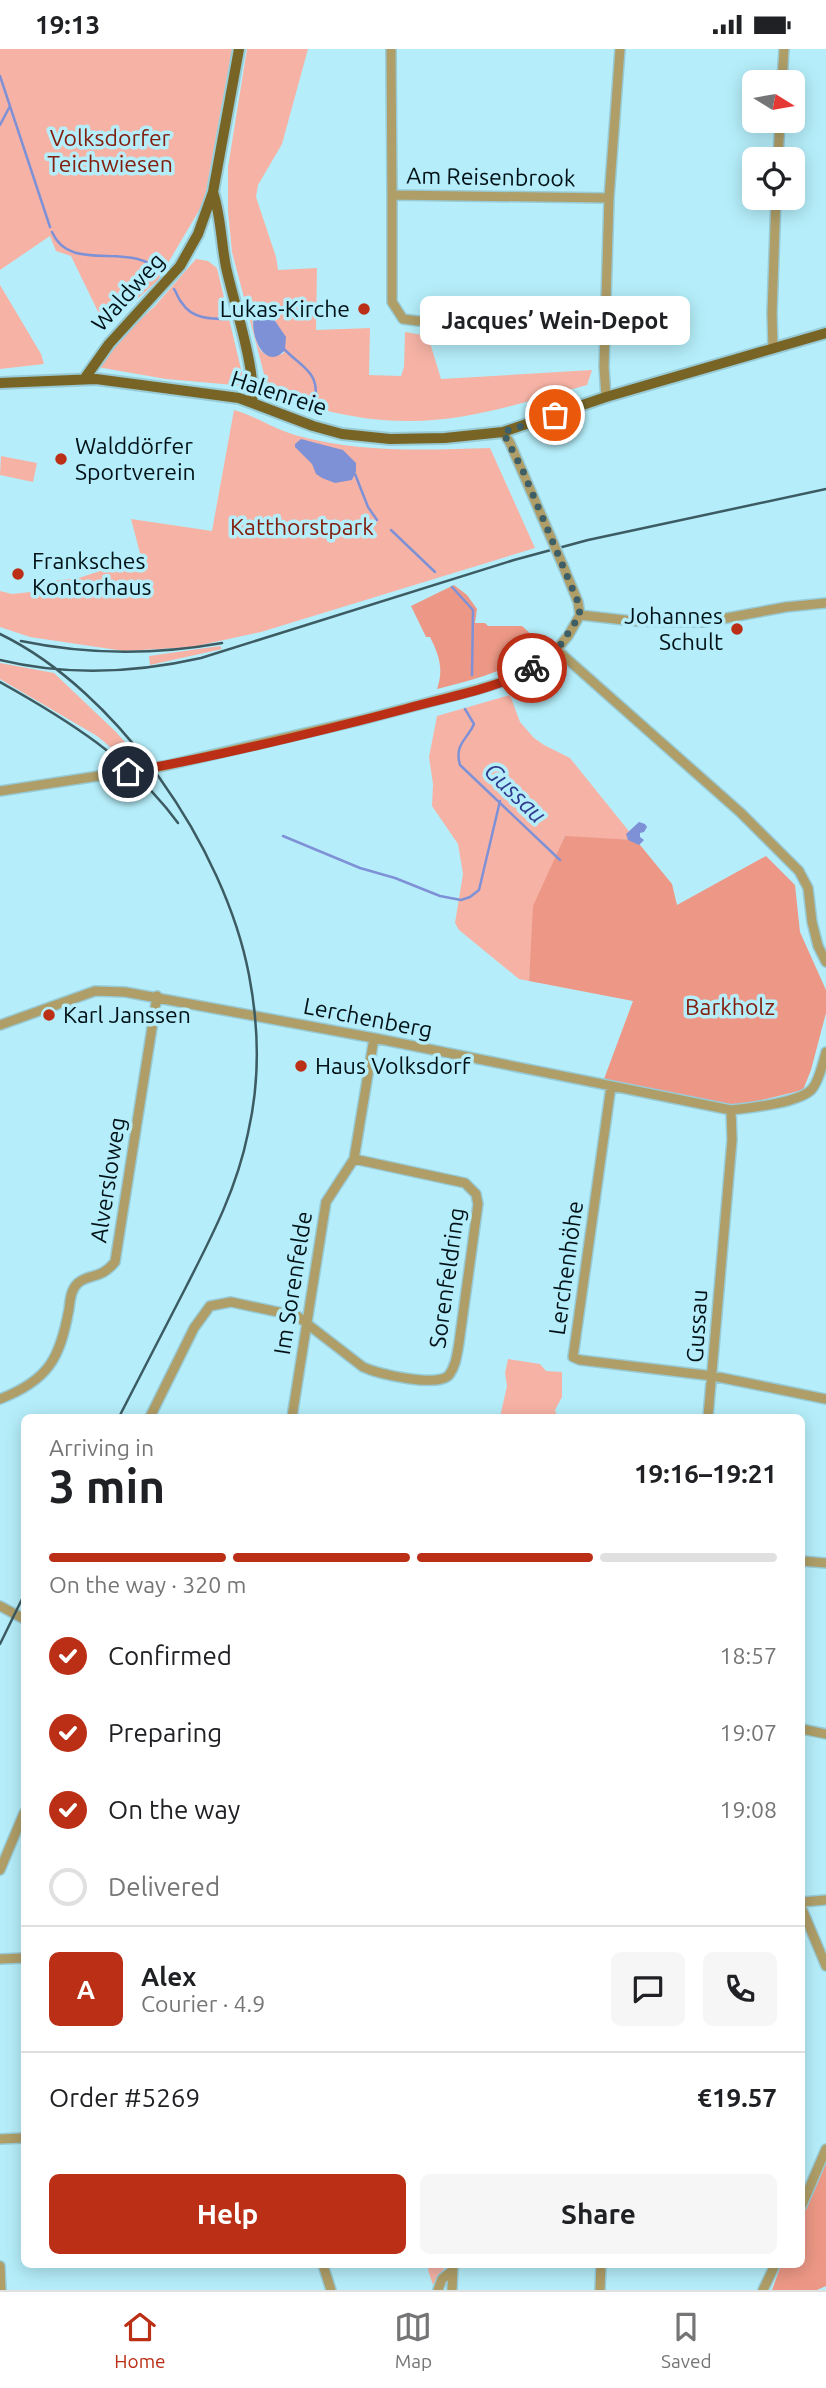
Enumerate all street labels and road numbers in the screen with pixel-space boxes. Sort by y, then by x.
street label: Am Reisenbrook [406,163,576,190]
street label: Waldweg [86,248,169,336]
street label: Halenreie [228,365,330,420]
street label: Lerchenberg [301,993,435,1042]
street label: Alversloweg [85,1115,130,1244]
street label: Lerchenhöhe [544,1199,587,1337]
street label: Sorenfeldring [424,1206,469,1350]
street label: Im Sorenfelde [269,1210,316,1356]
street label: Gussau [681,1289,712,1363]

